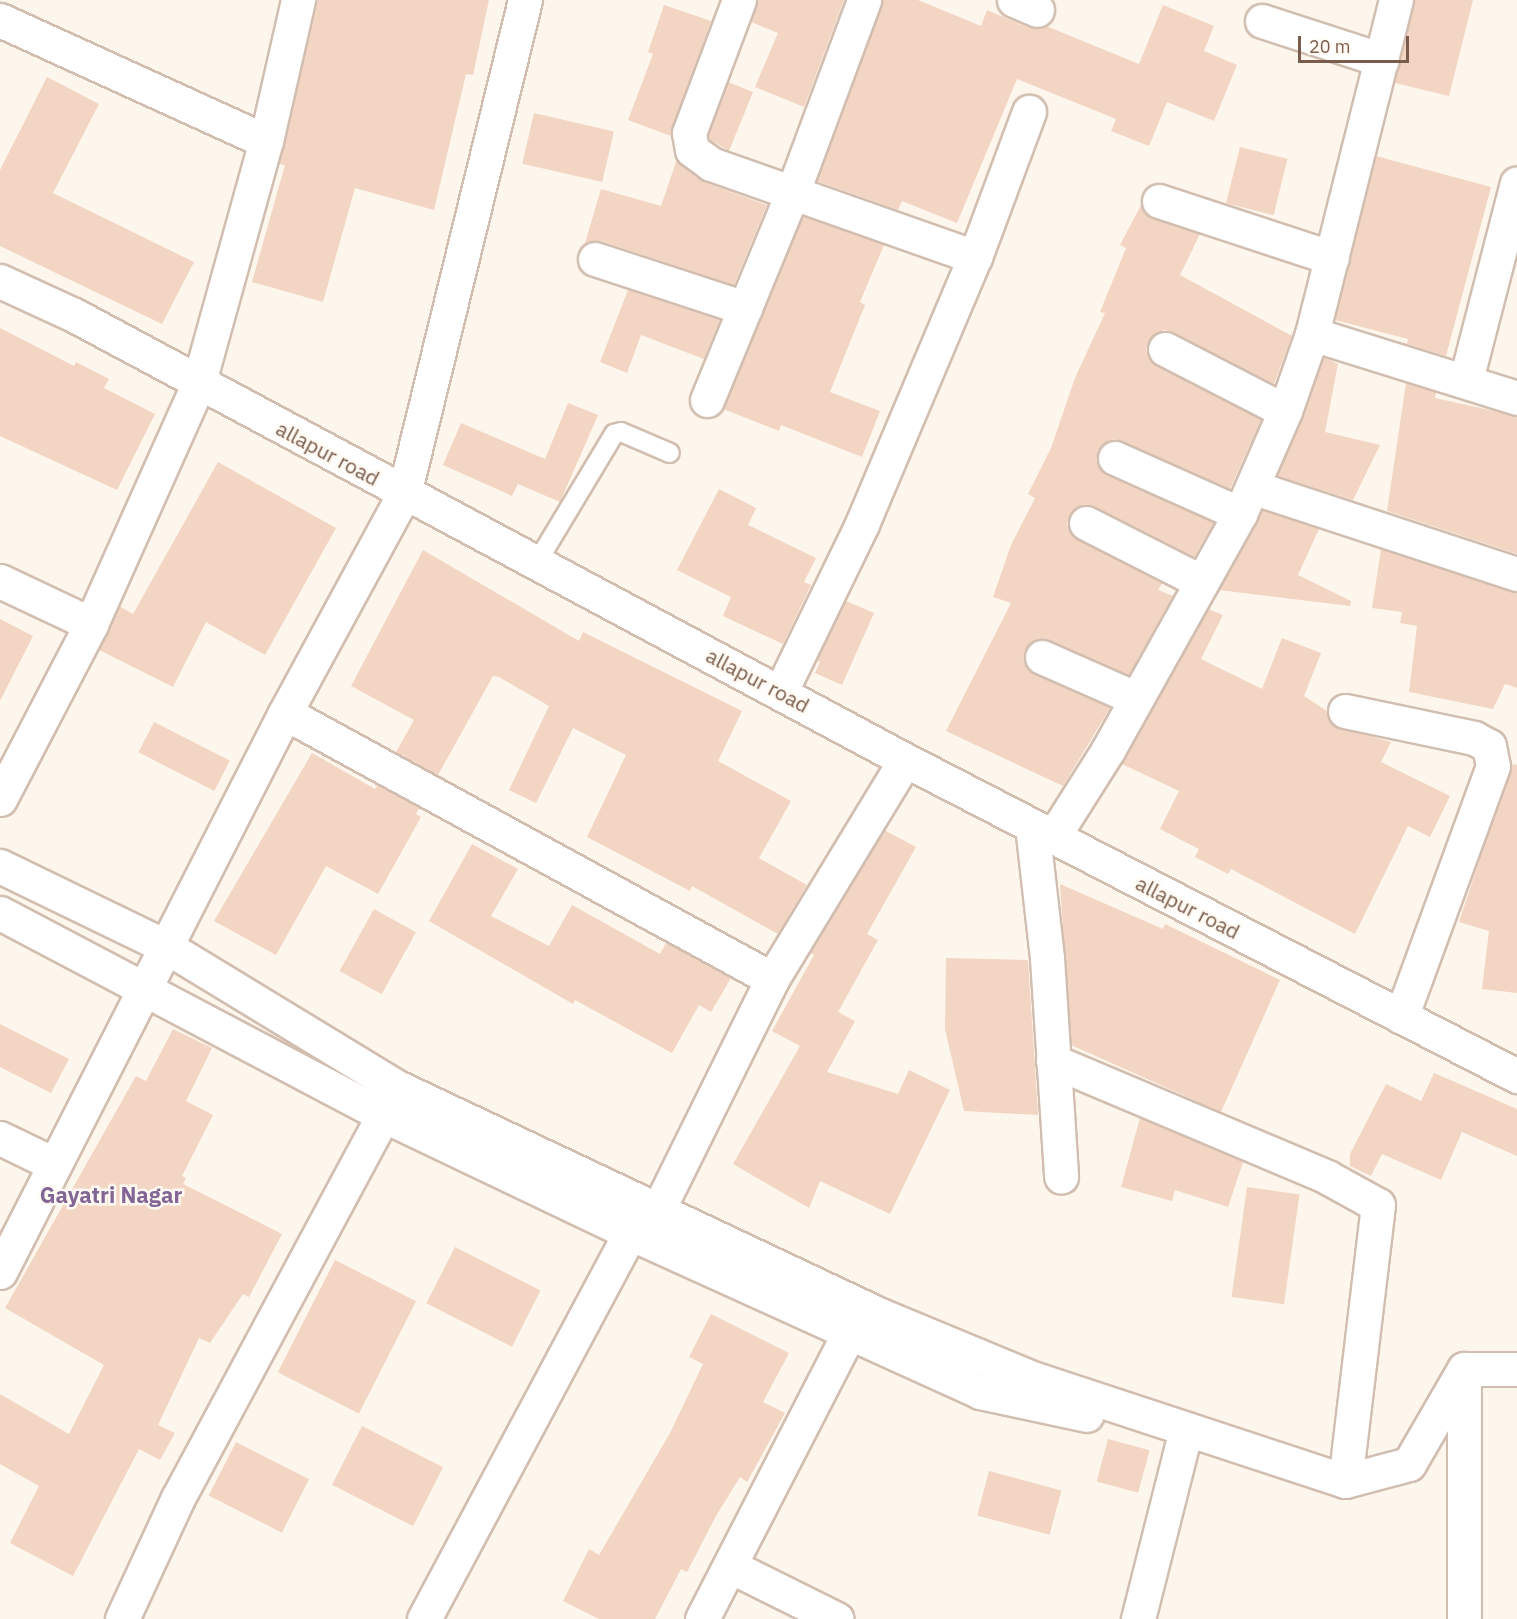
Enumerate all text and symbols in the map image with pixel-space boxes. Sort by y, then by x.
scale bar [1301,24,1412,62]
text: 20 m [1309,35,1351,58]
street label: allapur road [272,415,384,491]
street label: allapur road [702,642,814,718]
street label: allapur road [1132,870,1244,944]
district label: Gayatri Nagar [40,1182,182,1208]

